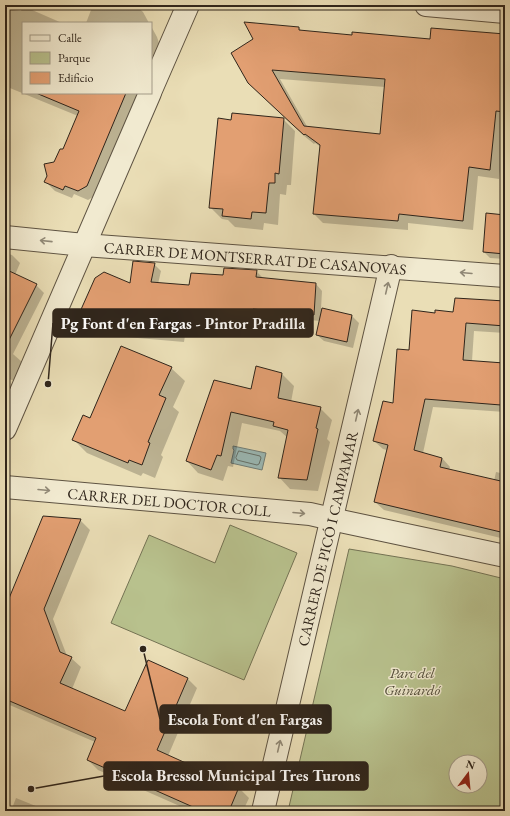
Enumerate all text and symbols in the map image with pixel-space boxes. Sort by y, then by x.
legend [22,22,152,94]
text: Calle [58,30,82,46]
text: Parque [58,50,90,66]
text: Edificio [58,70,94,86]
one-way arrow [40,237,53,244]
street label: CARRER DE MONTSERRAT DE CASANOVAS [103,237,407,278]
one-way arrow [460,269,473,276]
one-way arrow [383,282,391,295]
callout: Pg Font d'en Fargas - Pintor Pradilla [53,309,313,337]
text: Pg Font d'en Fargas - Pintor Pradilla [61,313,306,334]
one-way arrow [354,409,361,422]
street label: CARRER DE PICÓ I CAMPAMAR [293,429,362,648]
street label: CARRER DEL DOCTOR COLL [67,483,272,520]
one-way arrow [37,486,50,494]
one-way arrow [292,509,305,516]
park label: Parc del Guinardó [384,663,441,699]
callout: Escola Font d'en Fargas [160,705,331,733]
text: Escola Font d'en Fargas [168,709,322,730]
one-way arrow [275,740,283,753]
north arrow [448,754,488,794]
text: N [465,756,477,772]
callout: Escola Bressol Municipal Tres Turons [104,762,368,790]
text: Escola Bressol Municipal Tres Turons [112,765,361,786]

